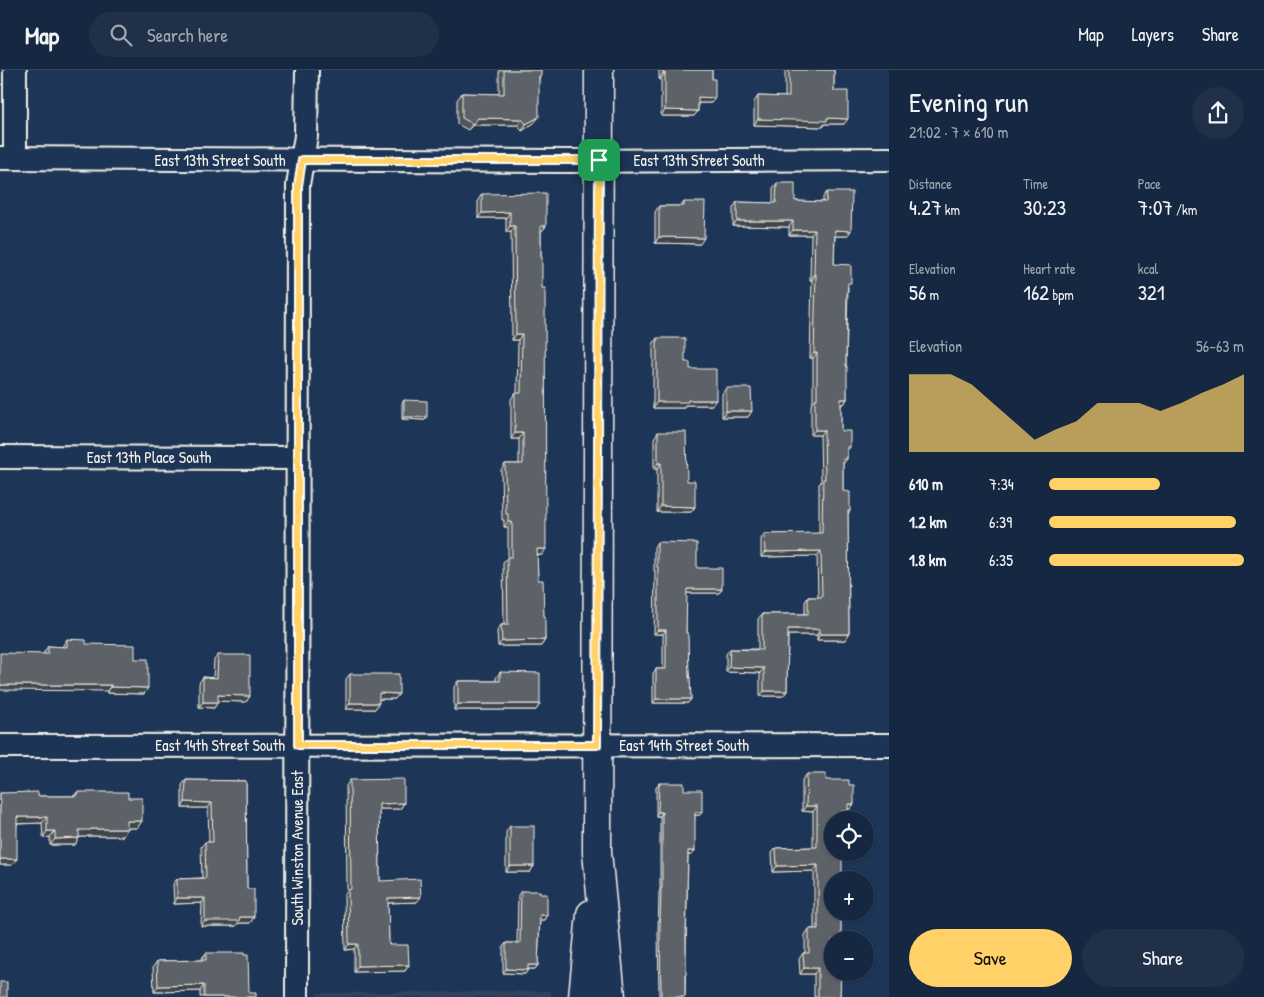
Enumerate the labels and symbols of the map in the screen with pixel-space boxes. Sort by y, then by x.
pin [578,139,620,181]
street label: East 13th Street South [155,149,286,171]
street label: East 13th Street South [634,149,765,171]
street label: East 13th Place South [87,446,212,468]
street label: East 14th Street South [155,734,285,756]
street label: East 14th Street South [619,734,749,756]
street label: South Winston Avenue East [286,770,308,926]

